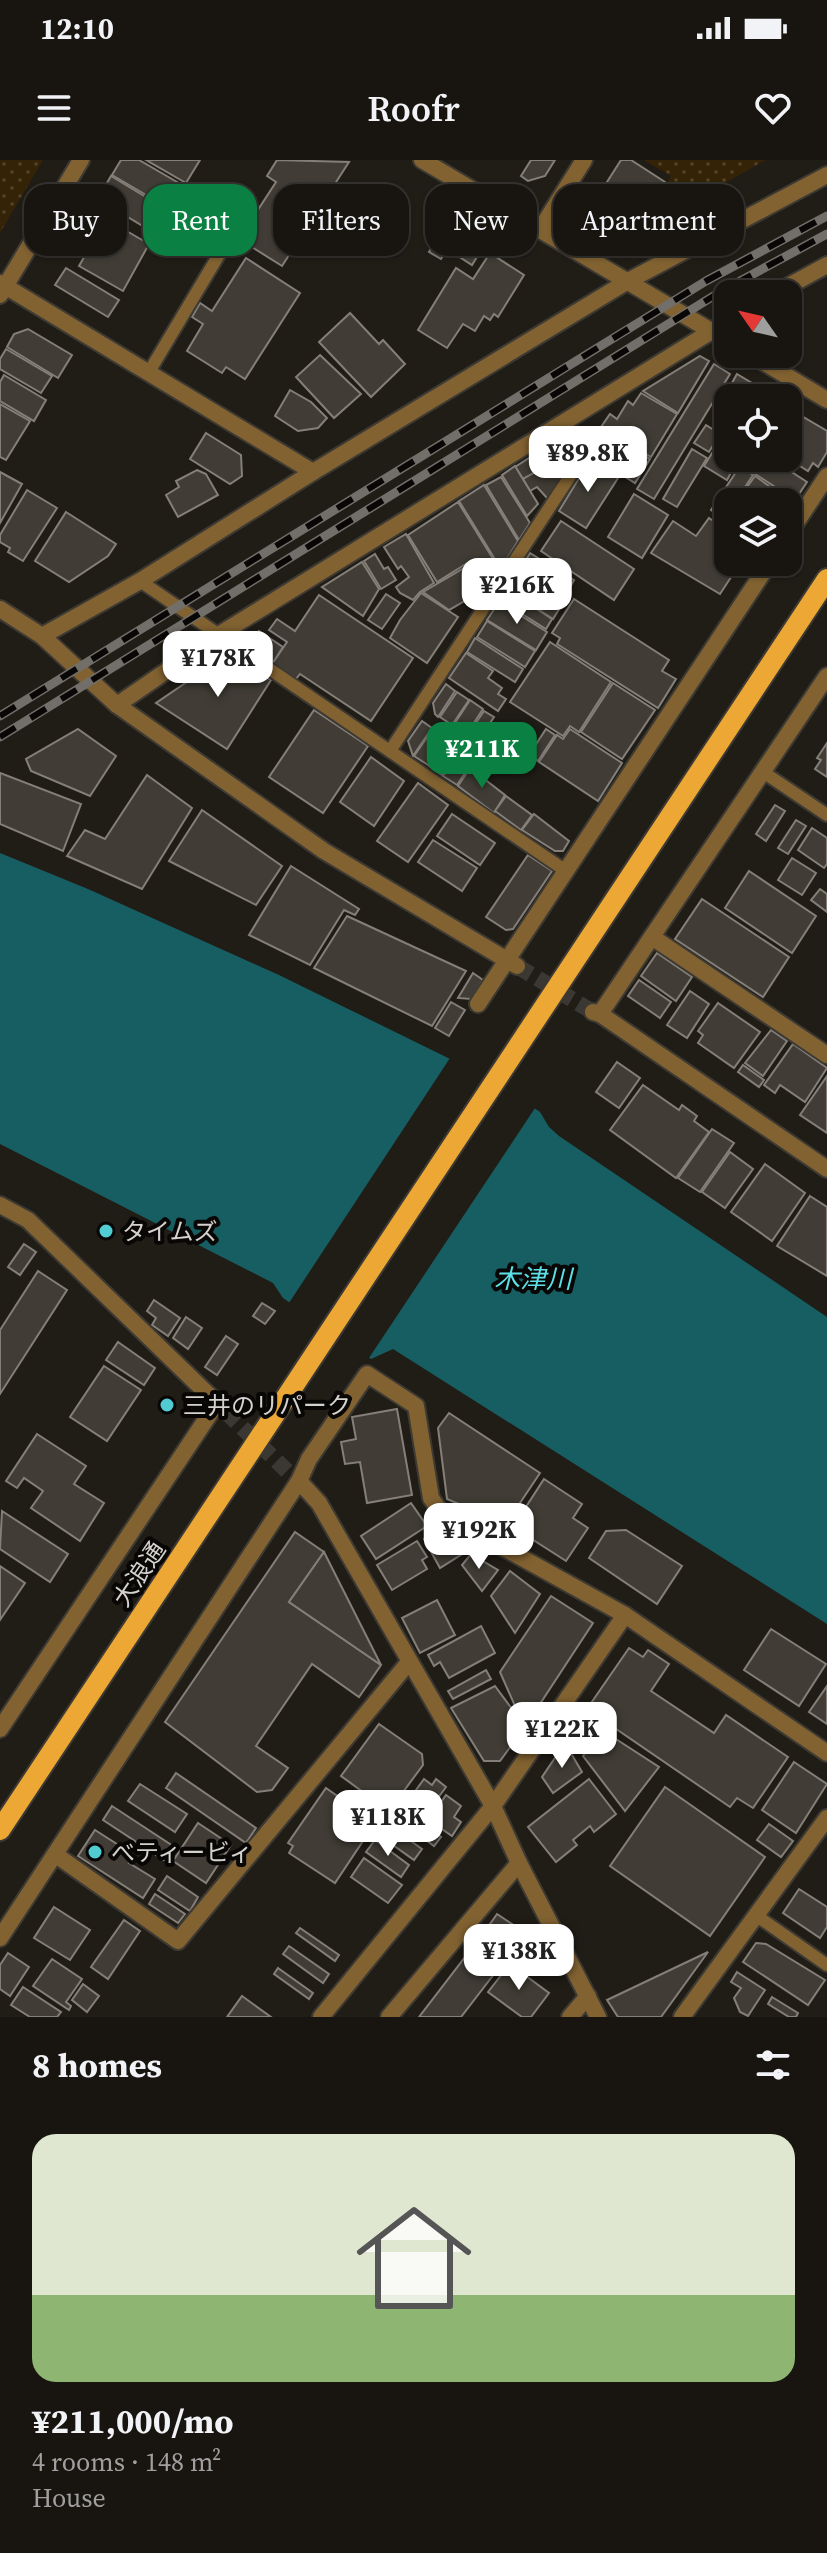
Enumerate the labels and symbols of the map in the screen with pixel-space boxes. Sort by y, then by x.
north arrow [714,280,802,368]
pin: ¥89.8K [523,426,653,494]
pin: ¥216K [461,558,573,626]
pin: ¥178K [162,631,274,699]
pin: ¥211K [426,722,538,790]
place label: タイムズ [122,1215,218,1248]
marker: タイムズ [97,1222,115,1240]
water label: 木津川 [494,1261,575,1297]
place label: 三井のリパーク [183,1389,351,1422]
marker: 三井のリパーク [158,1396,176,1414]
pin: ¥192K [423,1503,535,1571]
street label: 大浪通 [105,1535,173,1613]
pin: ¥122K [506,1702,618,1770]
pin: ¥118K [332,1790,444,1858]
place label: べティービィ [111,1836,253,1869]
marker: べティービィ [86,1843,104,1861]
pin: ¥138K [463,1924,575,1992]

